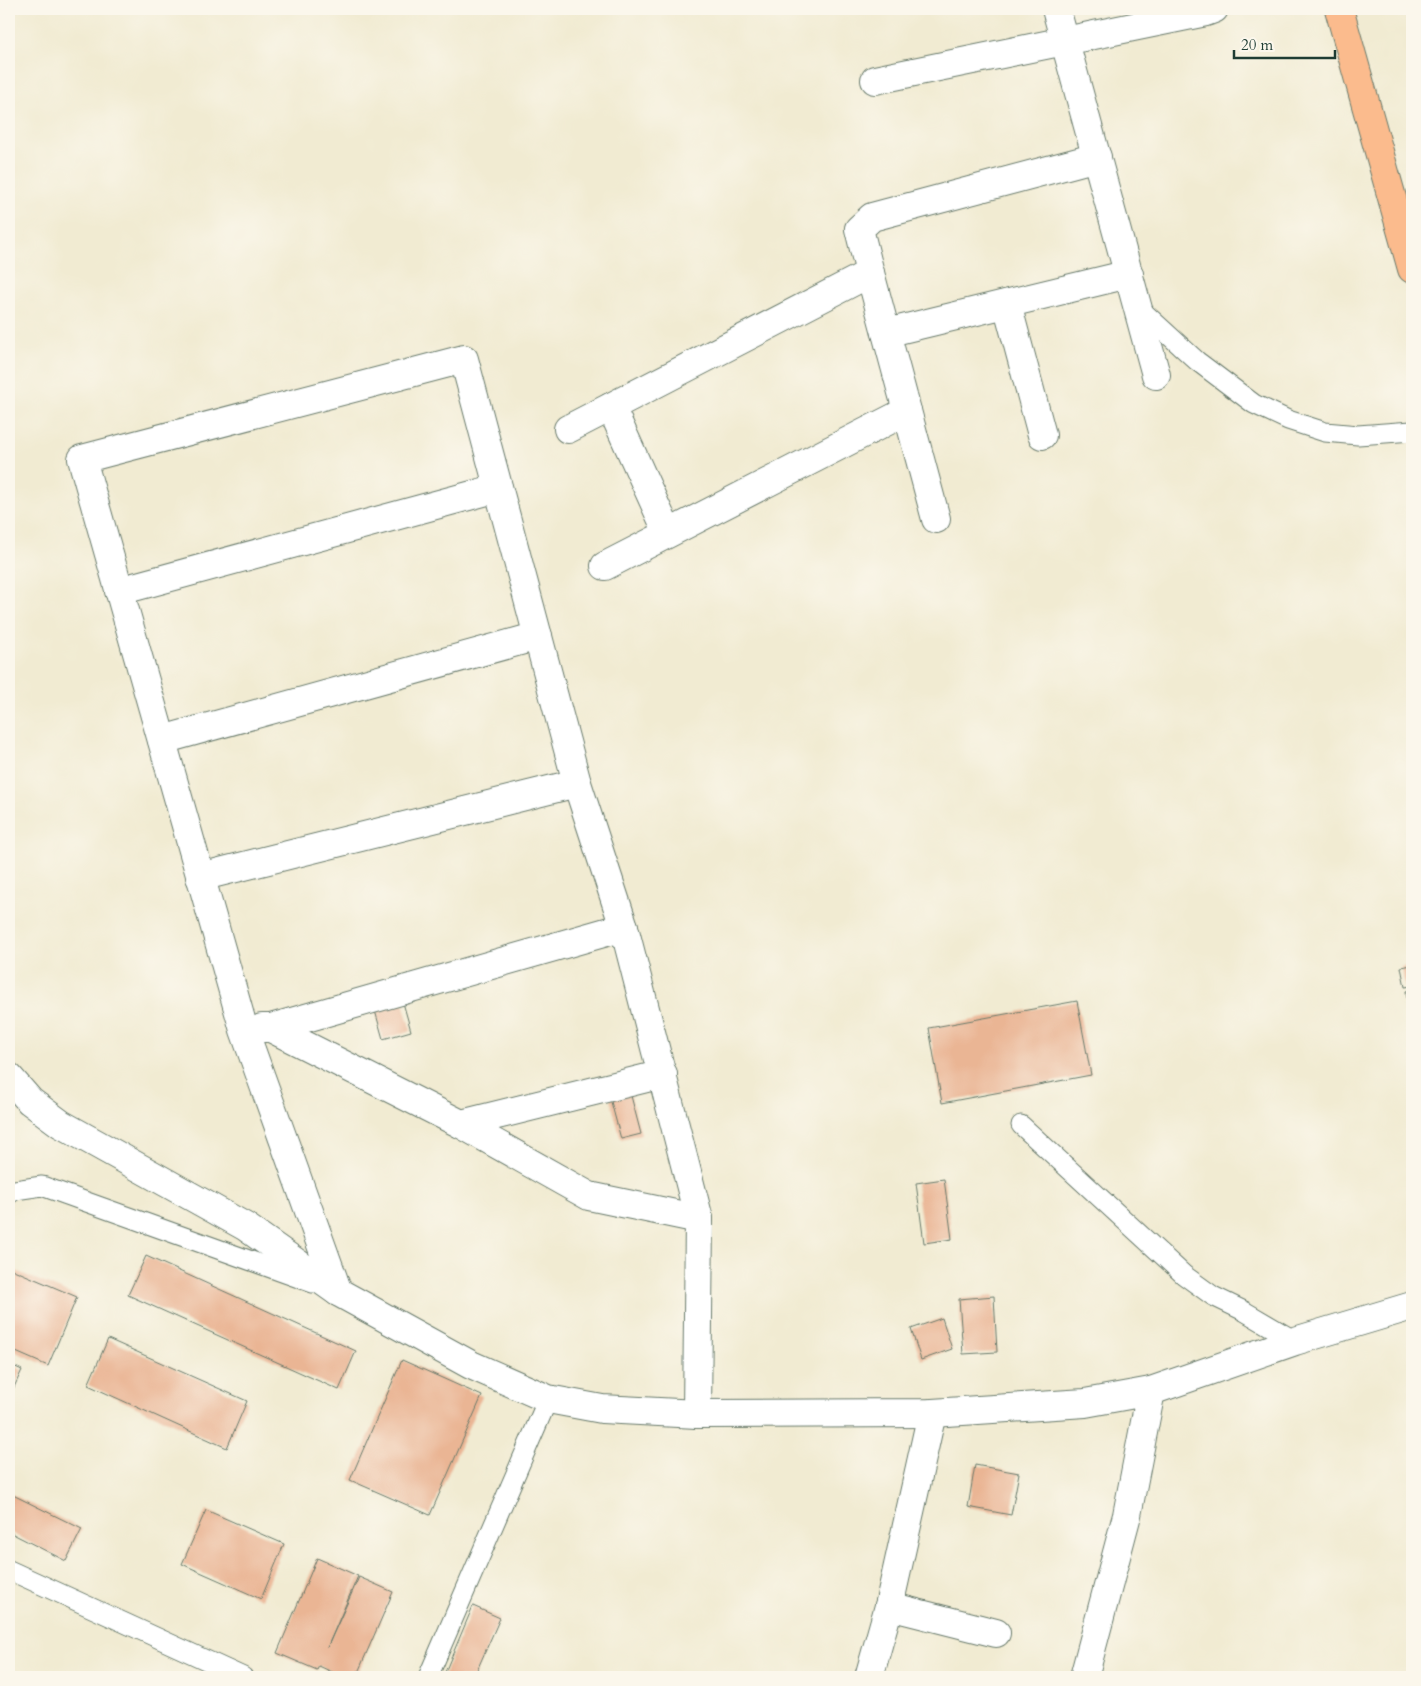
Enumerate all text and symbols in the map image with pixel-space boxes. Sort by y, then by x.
scale bar [1234,28,1335,60]
text: 20 m [1241,35,1273,55]

